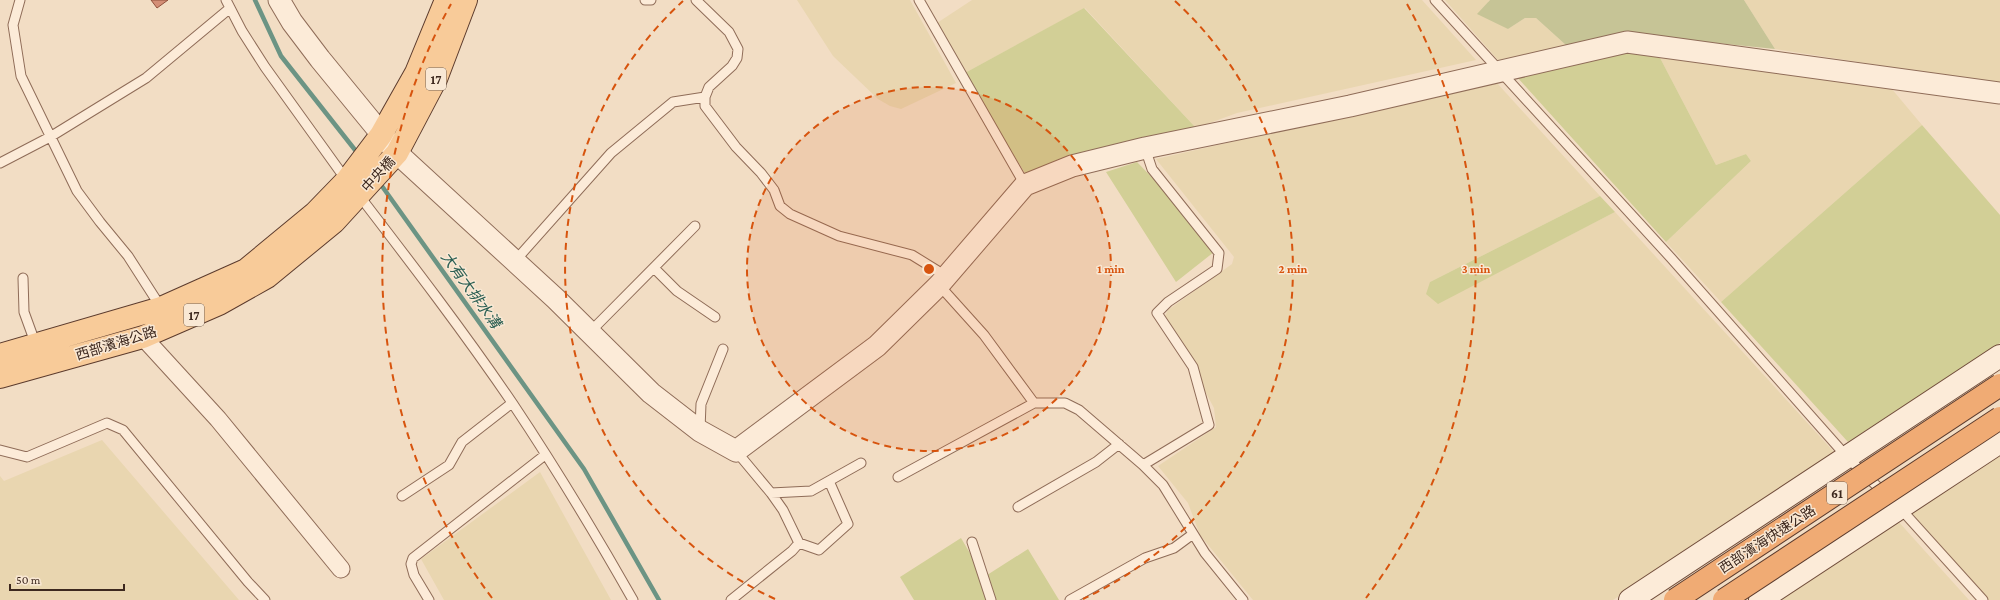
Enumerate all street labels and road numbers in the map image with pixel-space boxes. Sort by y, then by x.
road number: 17 [426,68,446,90]
street label: 中央橋 [358,153,398,195]
road number: 17 [184,304,204,326]
street label: 西部濱海公路 [73,323,159,363]
road number: 61 [1827,482,1847,504]
street label: 西部濱海快速公路 [1716,502,1818,576]

